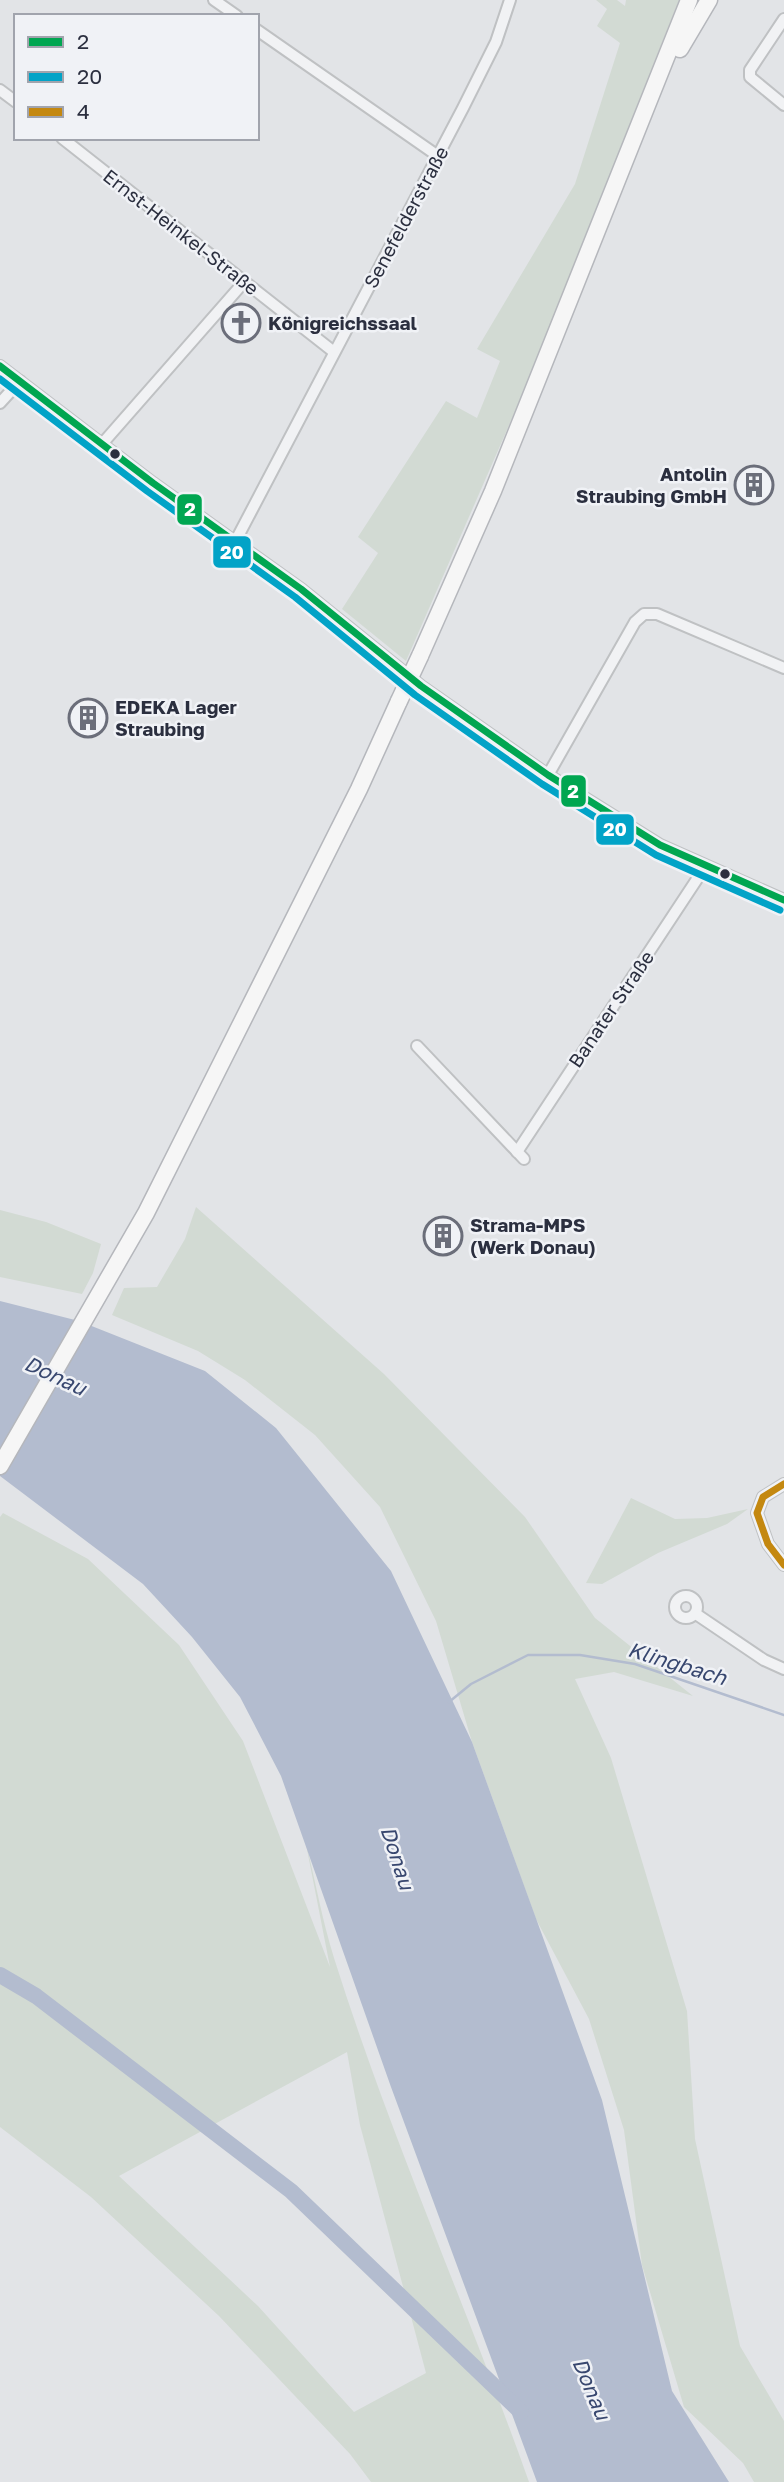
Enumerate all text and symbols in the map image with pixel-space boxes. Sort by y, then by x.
legend [14,14,259,140]
text: 2 [77,28,89,54]
text: 20 [77,63,102,89]
text: 4 [77,98,90,124]
street label: Senefelderstraße [359,142,453,292]
street label: Ernst-Heinkel-Straße [99,164,264,299]
church icon: Königreichssaal [220,302,262,344]
place label: Königreichssaal [268,311,417,334]
unlabelled marker [108,447,122,461]
place label: Antolin Straubing GmbH [576,462,727,507]
building icon: Antolin Straubing GmbH [733,464,775,506]
line badge: 2 [176,493,203,526]
text: 2 [184,497,196,520]
line badge: 20 [212,535,252,569]
text: 20 [220,540,244,563]
place label: EDEKA Lager Straubing [115,695,238,740]
building icon: EDEKA Lager Straubing [67,697,109,739]
line badge: 2 [560,774,587,808]
text: 2 [567,779,579,802]
line badge: 20 [595,813,635,846]
text: 20 [603,817,627,840]
unlabelled marker [718,867,732,881]
street label: Banater Straße [563,946,658,1071]
place label: Strama-MPS (Werk Donau) [470,1213,596,1258]
building icon: Strama-MPS (Werk Donau) [422,1215,464,1257]
water label: Donau [21,1350,91,1401]
water label: Klingbach [625,1636,731,1691]
water label: Donau [376,1823,421,1894]
water label: Donau [567,2354,617,2425]

